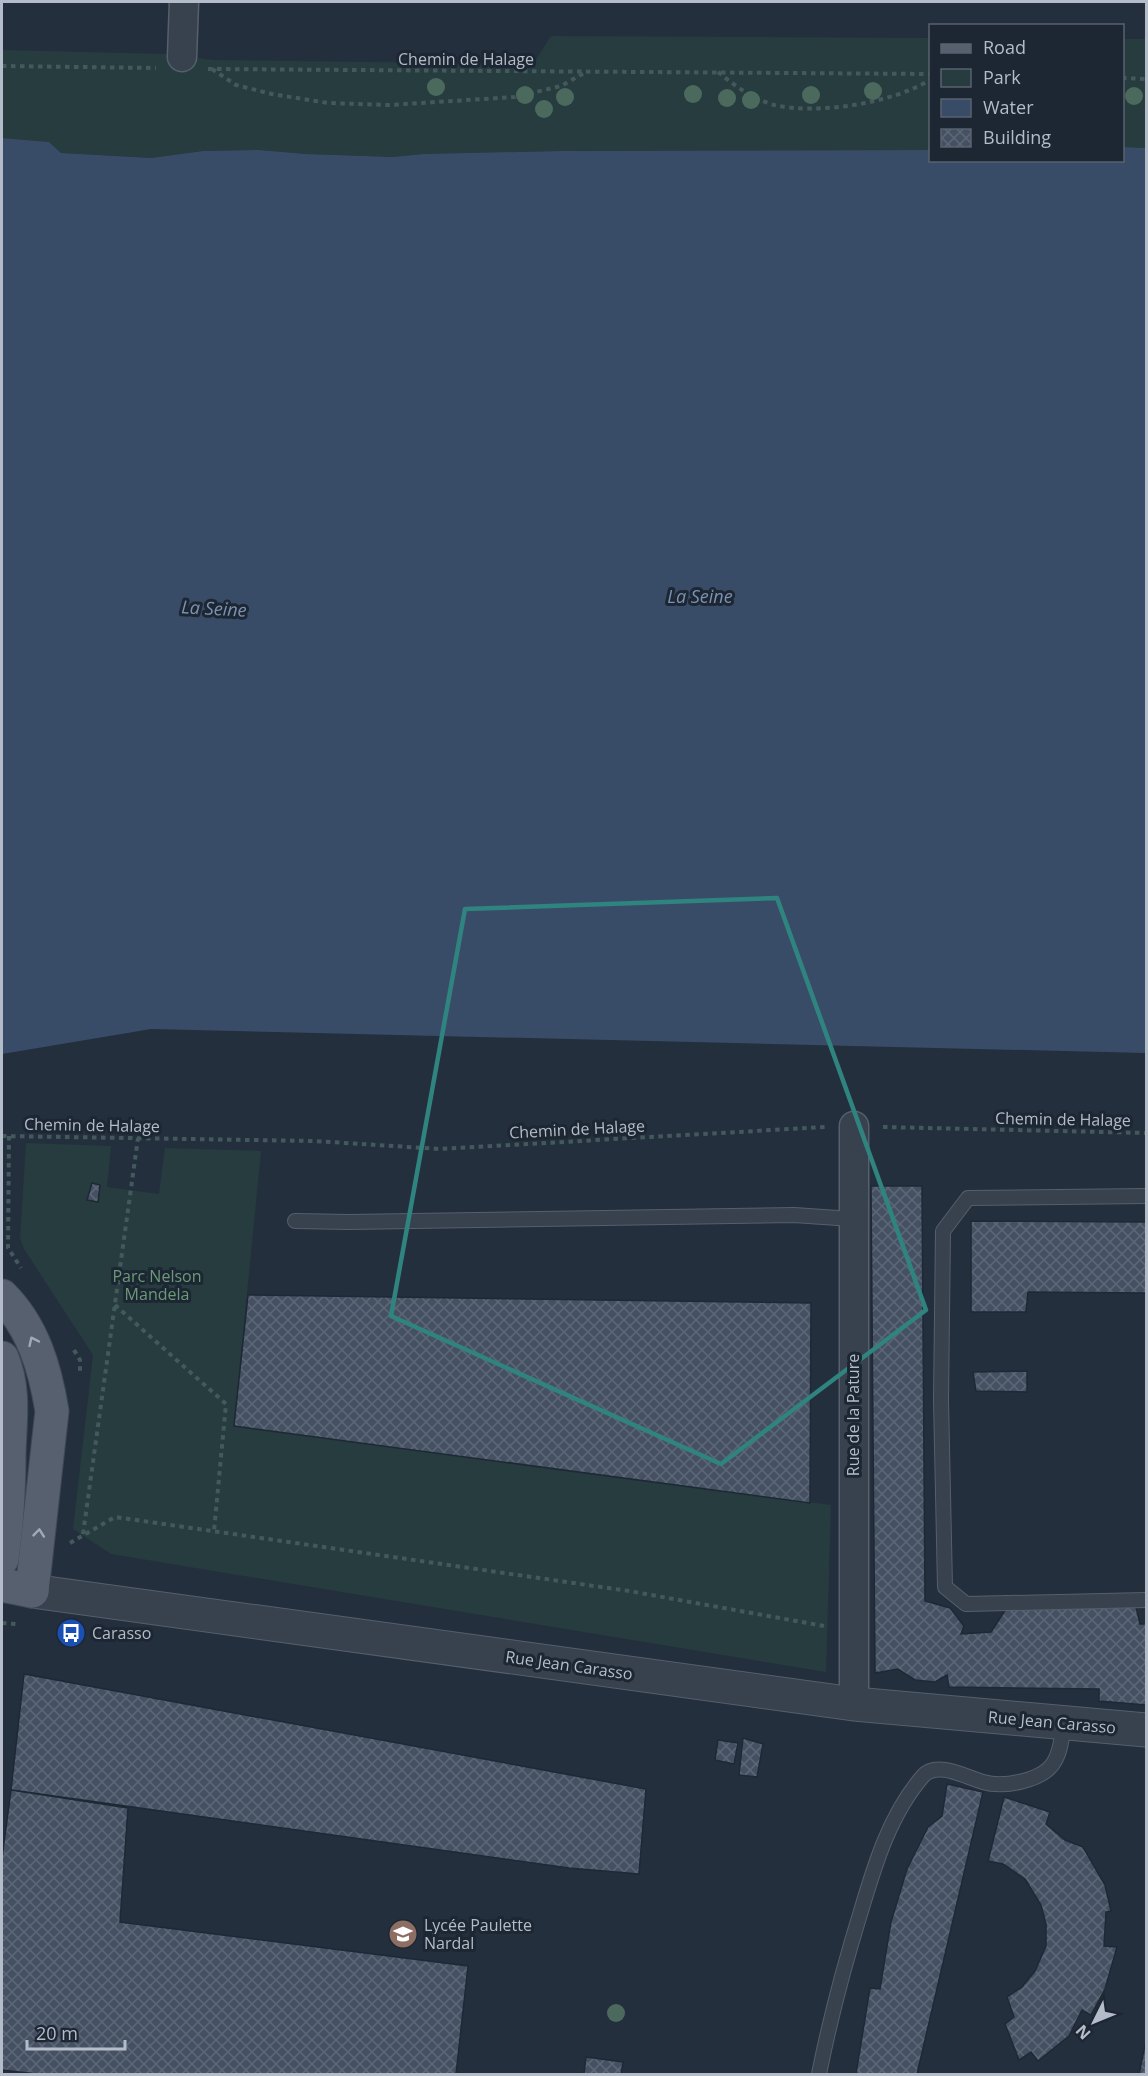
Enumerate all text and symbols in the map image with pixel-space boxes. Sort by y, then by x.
legend [929,24,1124,162]
text: Road [983,35,1026,59]
street label: Chemin de Halage [398,48,534,70]
text: Park [983,65,1021,89]
text: Water [983,95,1034,119]
text: Building [983,125,1051,149]
water label: La Seine [667,584,733,608]
water label: La Seine [181,594,247,622]
street label: Chemin de Halage [995,1107,1131,1131]
street label: Chemin de Halage [24,1113,160,1137]
street label: Chemin de Halage [509,1114,645,1144]
park label: Parc Nelson Mandela [112,1265,202,1305]
one-way arrow [28,1337,40,1348]
street label: Rue de la Pature [842,1354,864,1476]
one-way arrow [32,1528,44,1537]
bus stop icon: Carasso [55,1617,87,1649]
place label: Carasso [92,1622,151,1644]
street label: Rue Jean Carasso [504,1645,634,1685]
street label: Rue Jean Carasso [987,1705,1117,1739]
place label: Lycée Paulette Nardal [424,1914,532,1954]
school or university icon: Lycée Paulette Nardal [387,1918,419,1950]
north arrow [1064,1992,1124,2052]
scale bar [27,2013,124,2051]
text: N [1071,2020,1096,2044]
text: 20 m [36,2021,78,2045]

